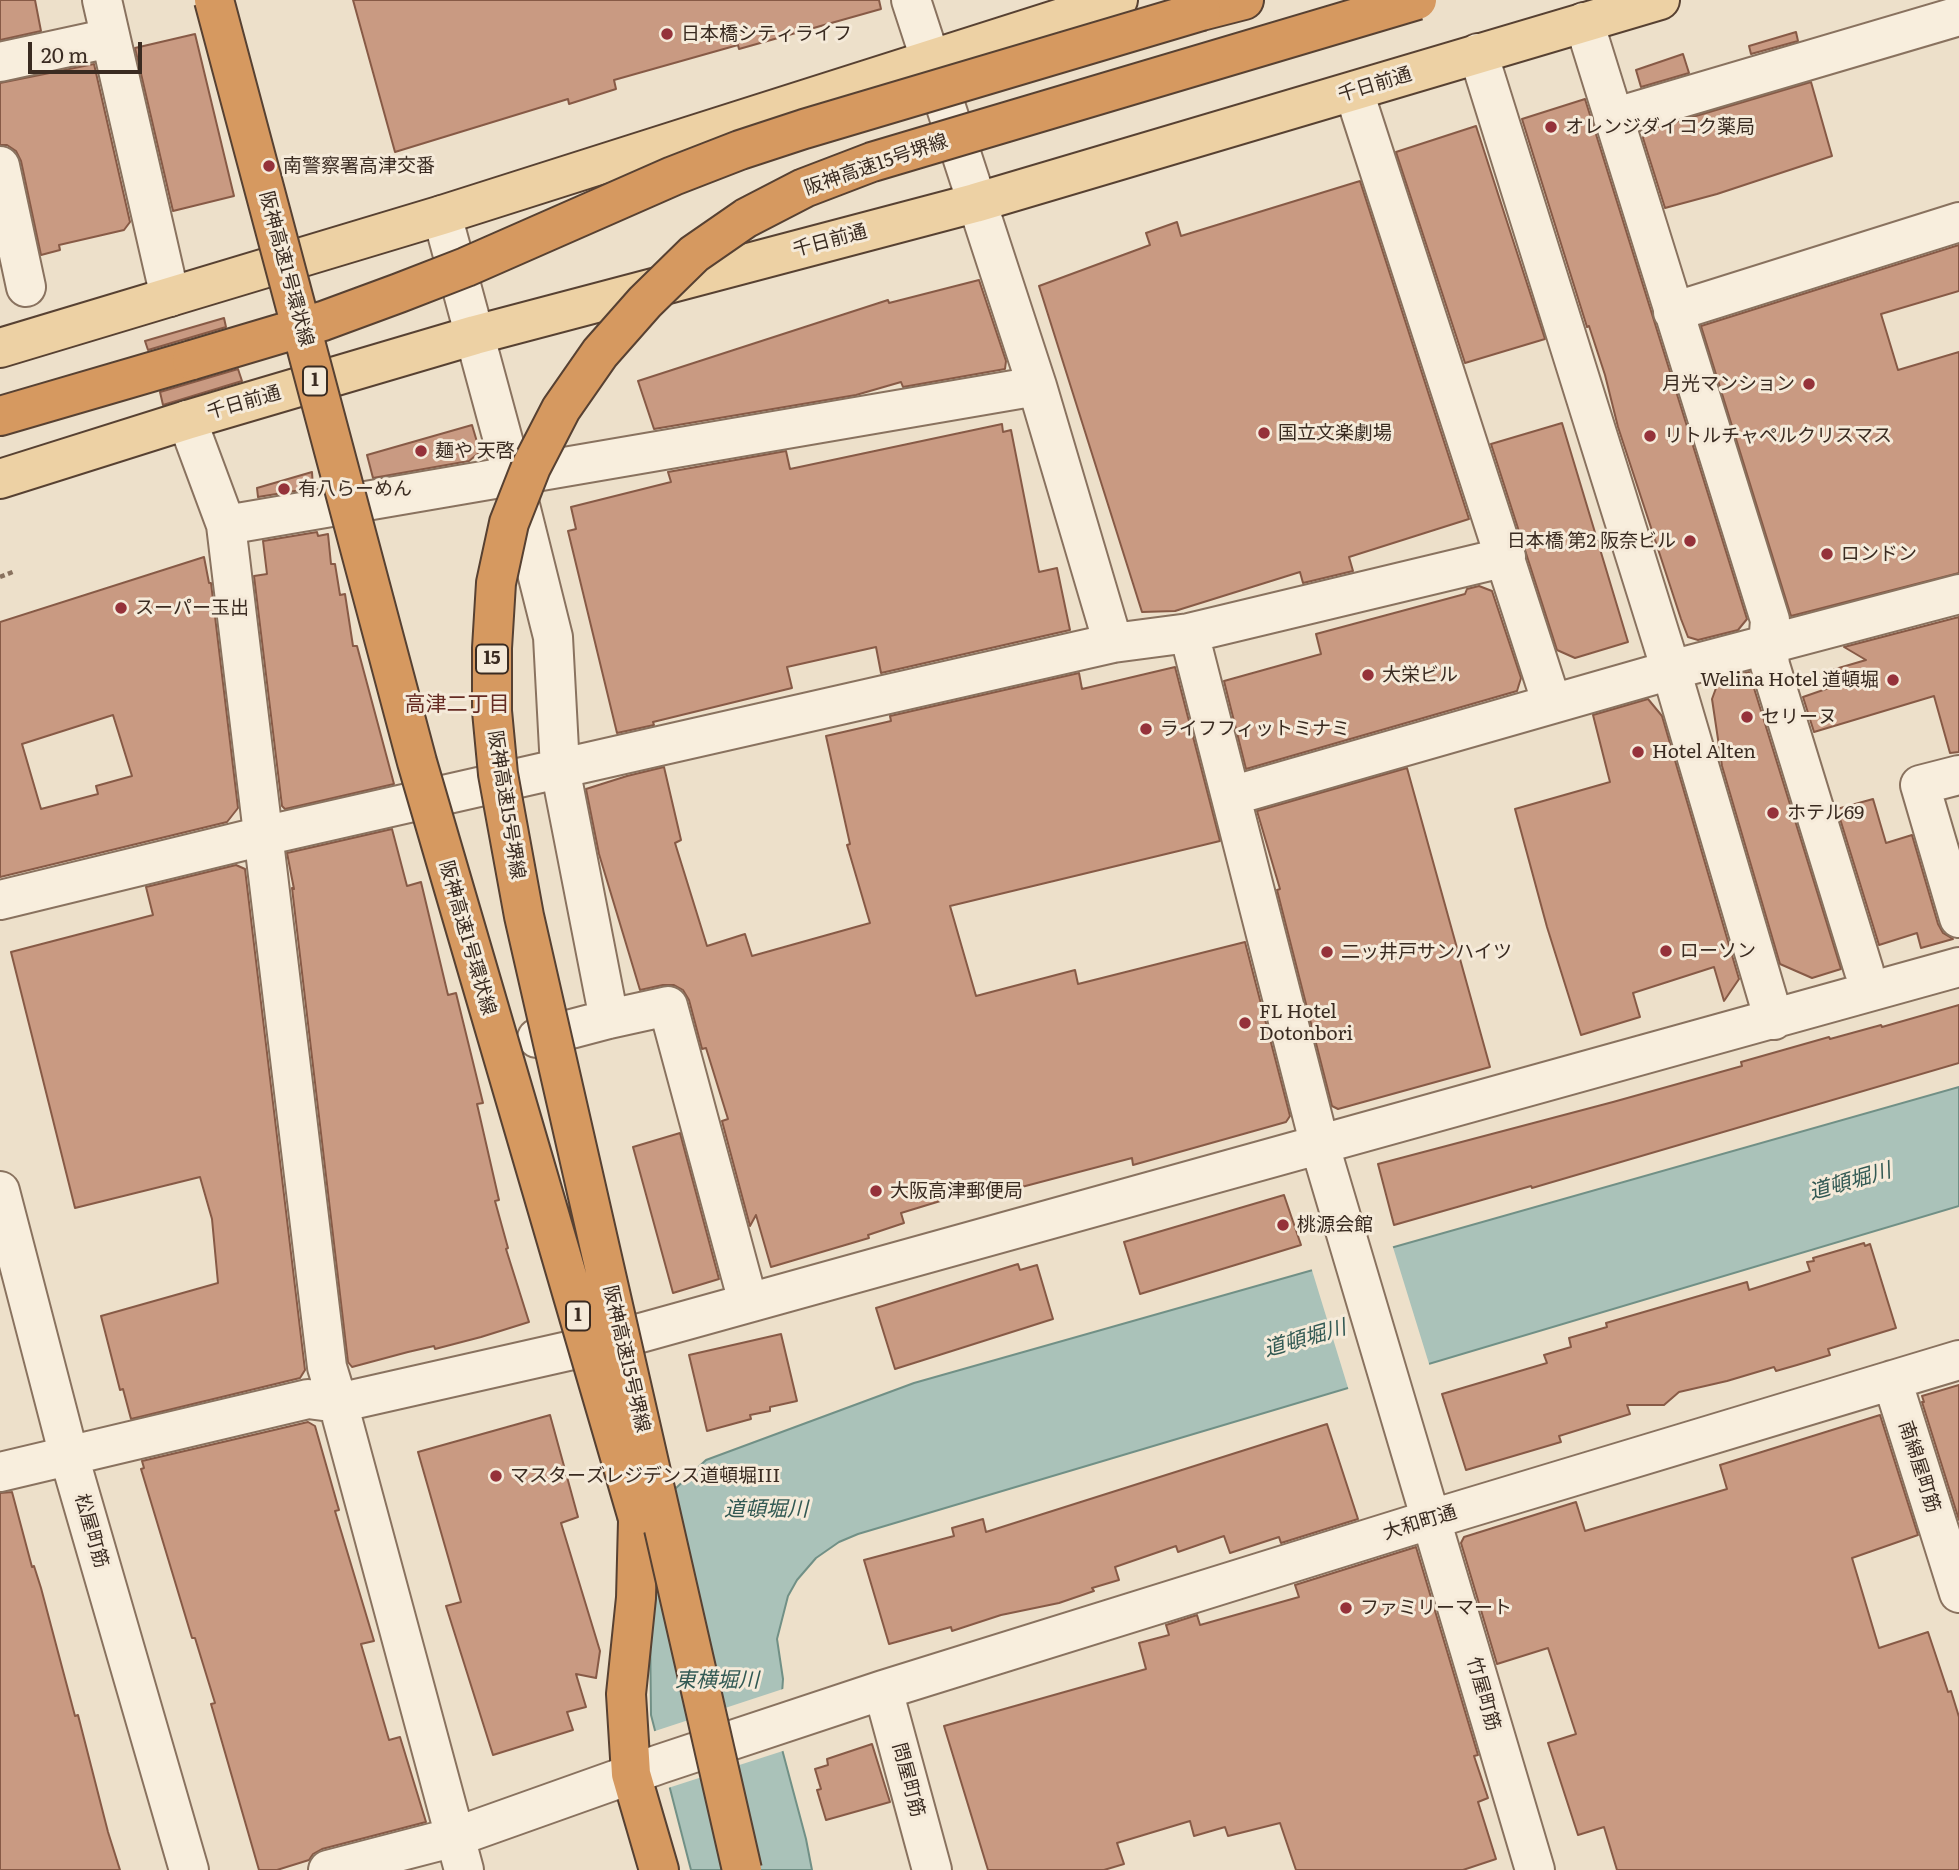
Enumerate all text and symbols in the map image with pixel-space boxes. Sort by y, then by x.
place label: 日本橋シティライフ [681,23,852,45]
marker: 日本橋シティライフ [659,26,675,42]
scale bar [32,28,145,72]
text: 20 m [41,38,88,69]
street label: 千日前通 [1335,63,1415,107]
place label: オレンジダイコク薬局 [1565,116,1755,138]
marker: オレンジダイコク薬局 [1543,119,1559,135]
street label: 阪神高速15号堺線 [801,130,951,200]
place label: 南警察署高津交番 [283,155,435,177]
marker: 南警察署高津交番 [261,158,277,174]
street label: 阪神高速1号環状線 [254,189,318,349]
street label: 千日前通 [790,220,870,262]
road number: 1 [303,366,327,396]
place label: 月光マンション [1662,373,1795,395]
marker: 月光マンション [1801,376,1817,392]
street label: 千日前通 [204,382,284,424]
place label: 国立文楽劇場 [1278,422,1392,444]
marker: 国立文楽劇場 [1256,425,1272,441]
place label: リトルチャペルクリスマス [1664,425,1892,447]
marker: リトルチャペルクリスマス [1642,428,1658,444]
place label: 麺や 天啓 [435,440,515,462]
marker: 麺や 天啓 [413,443,429,459]
place label: 有八らーめん [298,478,412,500]
marker: 有八らーめん [276,481,292,497]
place label: 日本橋 第2 阪奈ビル [1507,530,1676,552]
marker: 日本橋 第2 阪奈ビル [1682,533,1698,549]
place label: ロンドン [1841,543,1917,565]
marker: ロンドン [1819,546,1835,562]
place label: スーパー玉出 [135,597,249,619]
marker: スーパー玉出 [113,600,129,616]
road number: 15 [476,644,508,674]
place label: 大栄ビル [1382,664,1458,686]
marker: 大栄ビル [1360,667,1376,683]
place label: Welina Hotel 道頓堀 [1700,669,1879,691]
marker: Welina Hotel 道頓堀 [1885,672,1901,688]
district label: 高津二丁目 [405,692,509,718]
place label: セリーヌ [1761,706,1837,728]
marker: セリーヌ [1739,709,1755,725]
place label: ライフフィットミナミ [1160,718,1350,740]
marker: ライフフィットミナミ [1138,721,1154,737]
street label: 阪神高速15号堺線 [483,729,529,881]
place label: Hotel Alten [1652,741,1756,763]
marker: Hotel Alten [1630,744,1646,760]
place label: ホテル69 [1787,802,1864,824]
marker: ホテル69 [1765,805,1781,821]
street label: 阪神高速1号環状線 [434,858,500,1018]
place label: ローソン [1680,940,1756,962]
place label: 二ッ井戸サンハイツ [1341,941,1512,963]
marker: ローソン [1658,943,1674,959]
marker: 二ッ井戸サンハイツ [1319,944,1335,960]
place label: FL Hotel Dotonbori [1259,1001,1353,1045]
marker: FL Hotel Dotonbori [1237,1015,1253,1031]
water label: 道頓堀川 [1806,1158,1894,1206]
place label: 大阪高津郵便局 [890,1180,1023,1202]
marker: 大阪高津郵便局 [868,1183,884,1199]
place label: 桃源会館 [1297,1214,1373,1236]
marker: 桃源会館 [1275,1217,1291,1233]
street label: 阪神高速15号堺線 [598,1283,654,1435]
road number: 1 [566,1302,590,1330]
water label: 道頓堀川 [1261,1315,1349,1363]
street label: 南綿屋町筋 [1893,1418,1945,1516]
place label: マスターズレジデンス道頓堀III [510,1465,780,1487]
marker: マスターズレジデンス道頓堀III [488,1468,504,1484]
street label: 松屋町筋 [70,1491,112,1571]
water label: 道頓堀川 [724,1497,808,1523]
street label: 大和町通 [1380,1501,1460,1545]
place label: ファミリーマート [1360,1597,1512,1619]
marker: ファミリーマート [1338,1600,1354,1616]
street label: 竹屋町筋 [1462,1654,1504,1734]
water label: 東横堀川 [675,1668,759,1694]
street label: 問屋町筋 [887,1740,929,1820]

